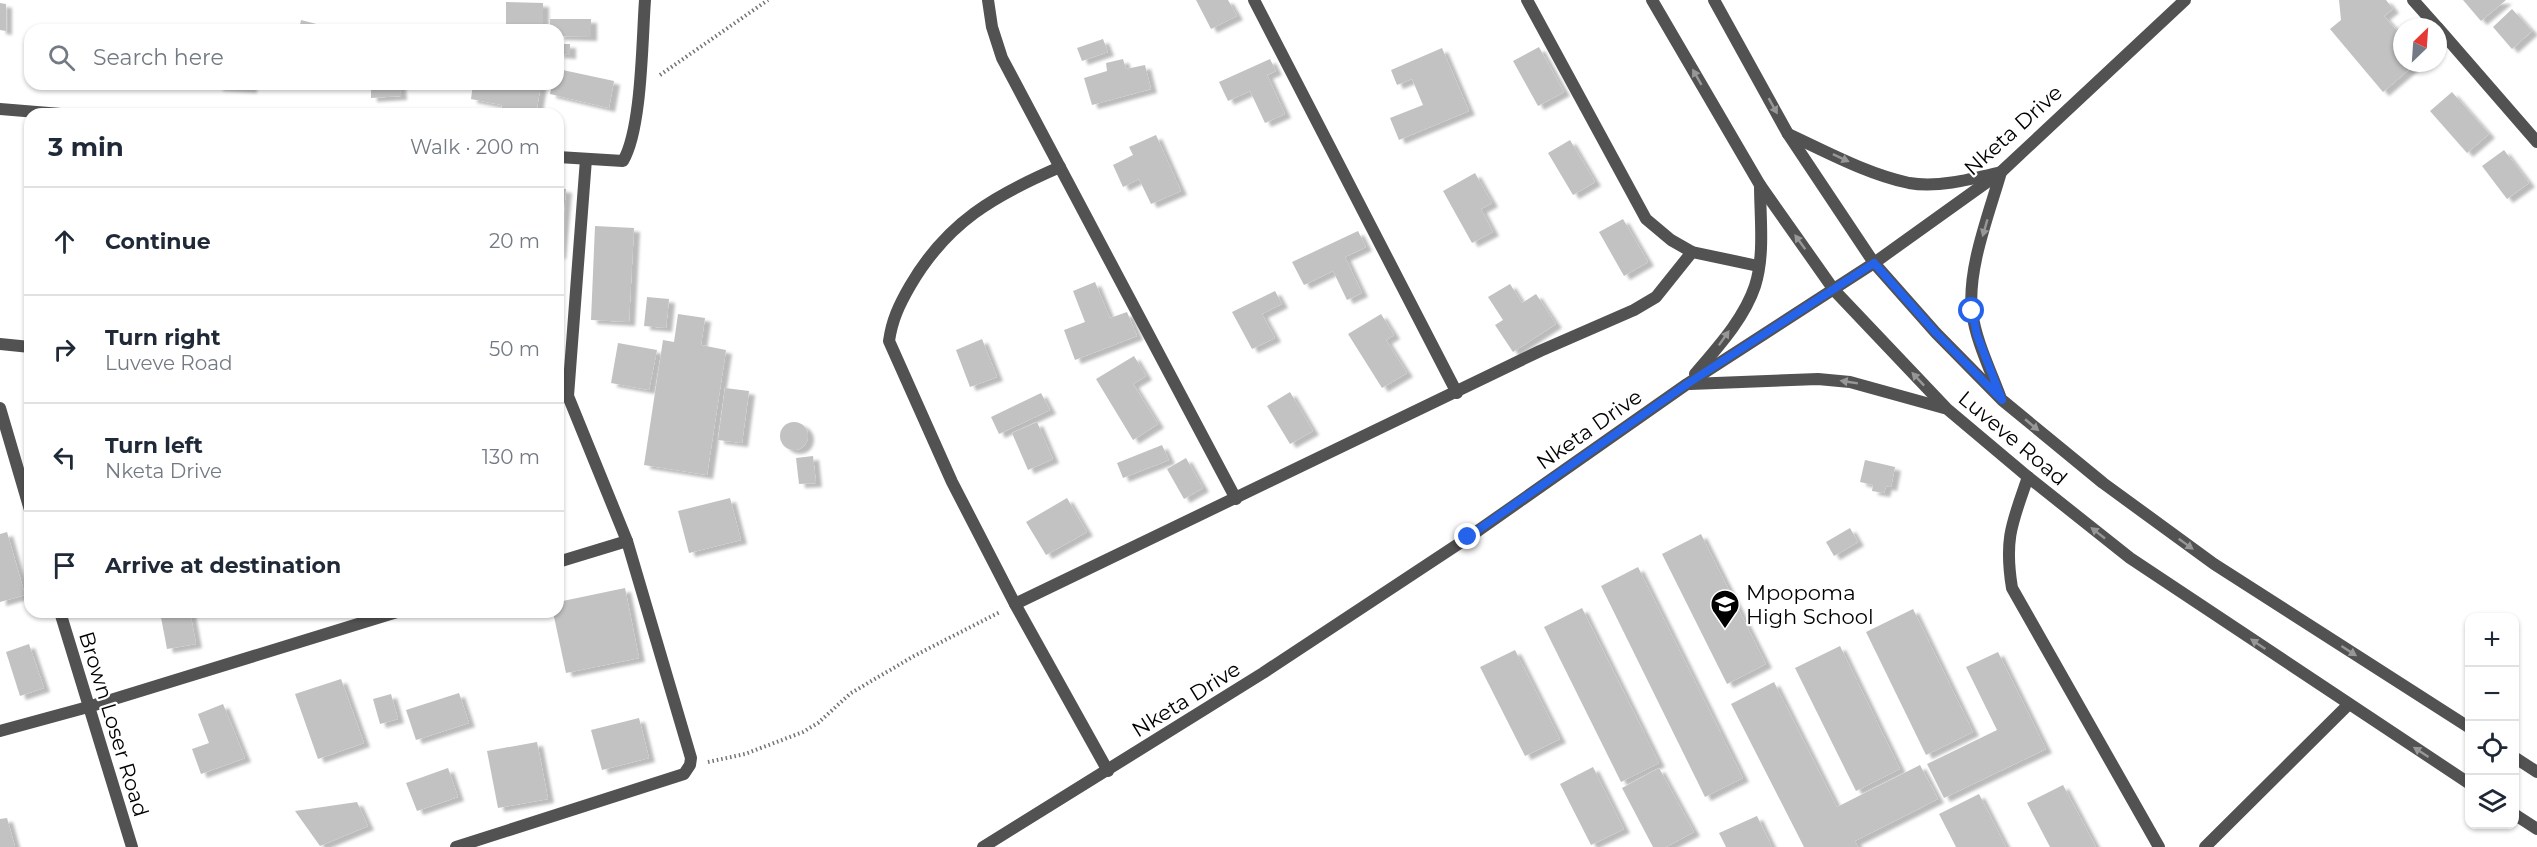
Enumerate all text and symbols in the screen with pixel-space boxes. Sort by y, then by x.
north arrow [2393,18,2447,72]
search box [24,24,564,90]
icon: search [45,41,78,74]
text: Search here [93,44,224,71]
one-way arrow [1691,69,1702,85]
street label: Nketa Drive [1959,80,2067,180]
one-way arrow [1768,98,1778,115]
text: 3 min [48,131,124,163]
text: Walk · 200 m [410,135,540,159]
one-way arrow [1833,154,1850,163]
one-way arrow [1980,219,1989,237]
icon: ahead [48,225,81,258]
text: Continue [105,228,211,255]
text: 20 m [489,229,540,253]
one-way arrow [1795,235,1807,250]
route start [1958,297,1984,323]
text: Turn right [105,324,220,351]
one-way arrow [1718,331,1730,347]
icon: right [48,333,81,366]
text: 50 m [489,337,540,361]
text: Luveve Road [105,351,233,375]
one-way arrow [1912,372,1925,387]
one-way arrow [1839,378,1858,387]
street label: Nketa Drive [1532,384,1646,474]
street label: Luveve Road [1954,385,2072,491]
one-way arrow [2024,418,2040,431]
text: Turn left [105,432,203,459]
icon: left [48,441,81,474]
text: 130 m [482,445,540,469]
text: Nketa Drive [105,459,222,483]
route end [1454,523,1480,549]
one-way arrow [2090,526,2106,539]
one-way arrow [2178,538,2194,550]
icon: arrive [48,549,81,582]
text: Arrive at destination [105,552,341,579]
place label: Mpopoma High School [1746,580,1874,629]
school or university icon: Mpopoma High School [1709,588,1741,630]
map controls [2465,613,2519,829]
button: + [2465,613,2519,667]
street label: Brown Loser Road [74,628,154,820]
one-way arrow [2251,638,2267,650]
one-way arrow [2341,645,2357,656]
street label: Nketa Drive [1127,656,1245,742]
button: − [2465,667,2519,721]
button: locate [2465,721,2519,775]
one-way arrow [2413,746,2429,758]
button: layers [2465,775,2519,829]

